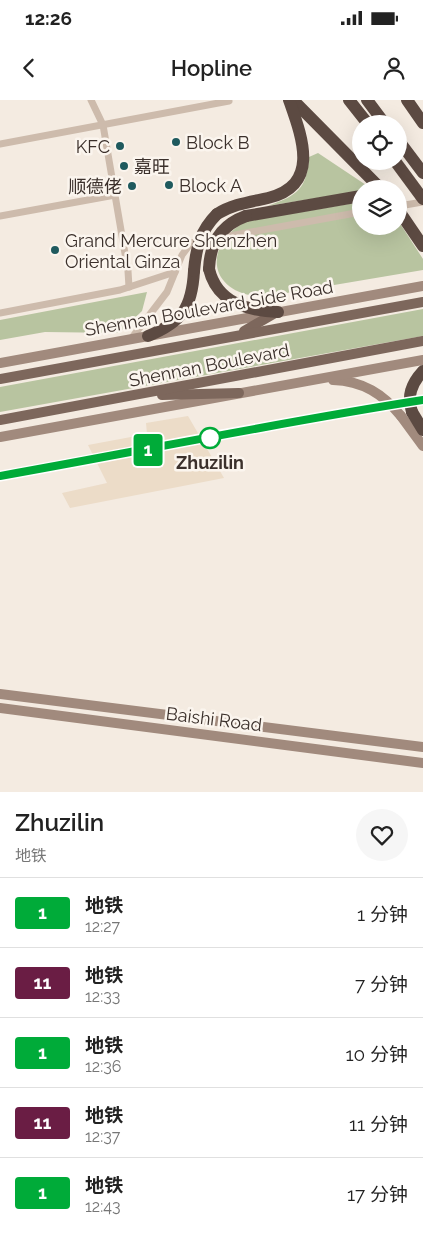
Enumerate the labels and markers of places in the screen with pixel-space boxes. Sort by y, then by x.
place label: Block B [186,132,250,153]
place label: KFC [76,136,110,157]
marker: Block B [170,136,182,148]
marker: KFC [114,140,126,152]
place label: 嘉旺 [134,156,170,177]
marker: 嘉旺 [118,160,130,172]
place label: Block A [179,175,242,196]
place label: 顺德佬 [68,176,122,197]
marker: Block A [163,179,175,191]
marker: 顺德佬 [126,180,138,192]
place label: Grand Mercure Shenzhen Oriental Ginza [65,230,277,272]
marker: Grand Mercure Shenzhen Oriental Ginza [49,244,61,256]
marker: Zhuzilin [199,427,221,449]
place label: Zhuzilin [176,452,244,473]

